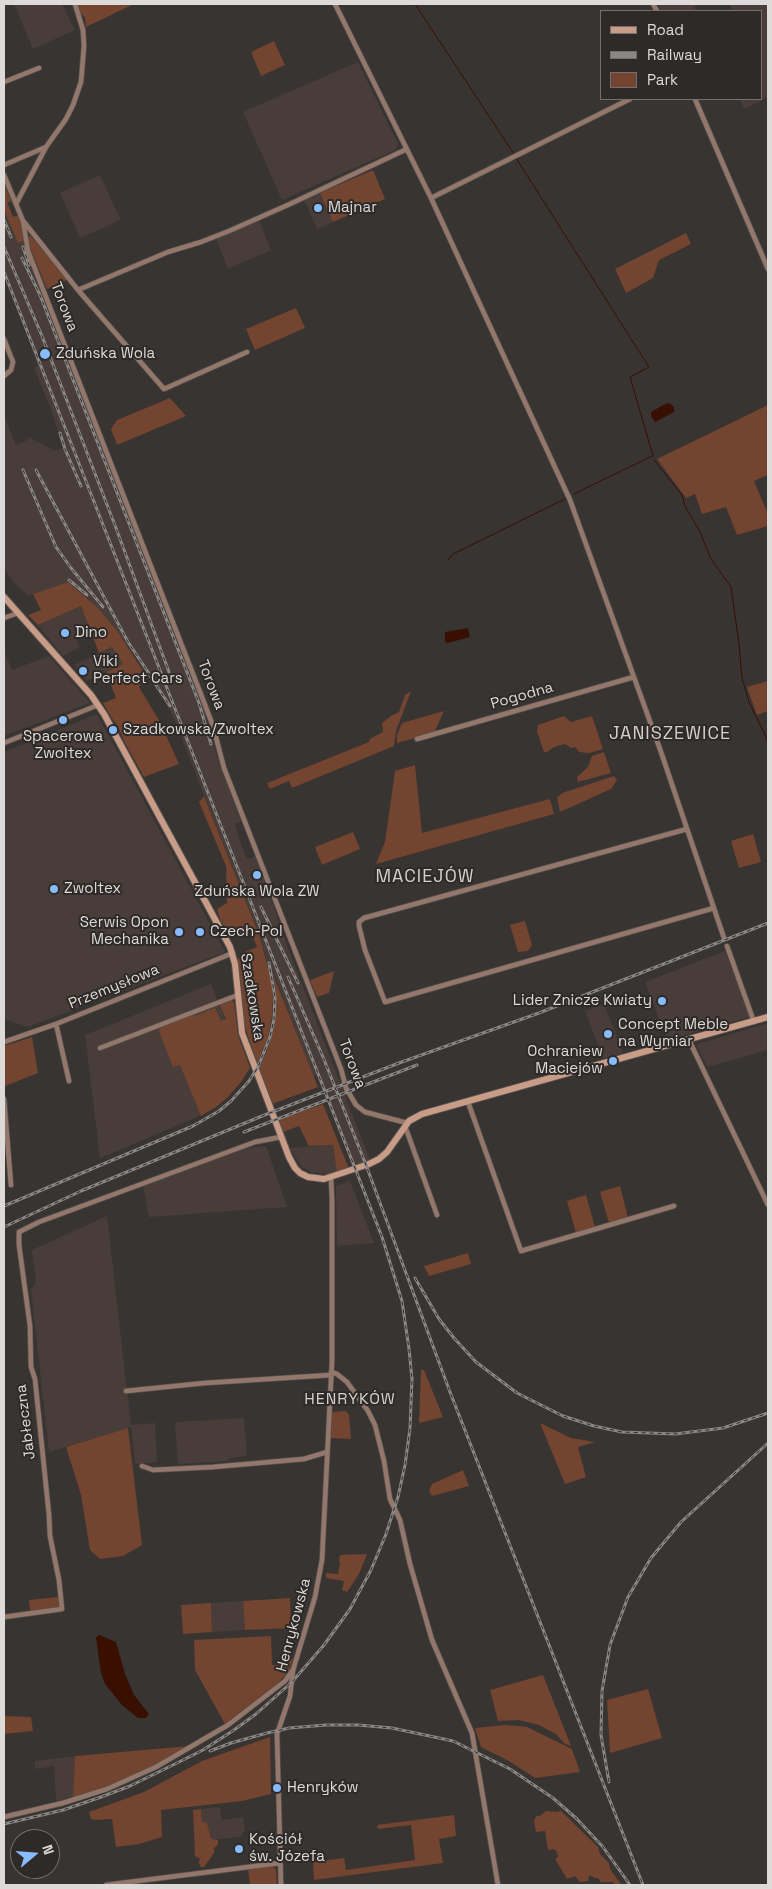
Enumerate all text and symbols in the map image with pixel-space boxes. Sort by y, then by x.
legend [600,10,762,100]
text: Road [647,20,684,39]
text: Railway [647,45,702,64]
text: Park [647,70,678,89]
place label: Majnar [328,199,377,217]
marker: Majnar [312,202,324,214]
street label: Torowa [46,280,82,334]
place label: Zduńska Wola [56,345,155,363]
marker: Zduńska Wola [38,347,52,361]
place label: Dino [75,624,107,642]
marker: Dino [59,627,71,639]
place label: Viki Perfect Cars [93,653,183,688]
street label: Torowa [193,658,229,712]
marker: Viki Perfect Cars [77,665,89,677]
street label: Pogodna [489,678,555,714]
marker: Spacerowa Zwoltex [57,714,69,726]
place label: Szadkowska/Zwoltex [123,721,274,739]
district label: JANISZEWICE [608,723,732,745]
marker: Szadkowska/Zwoltex [107,724,119,736]
place label: Spacerowa Zwoltex [23,728,103,763]
district label: MACIEJÓW [375,866,475,888]
marker: Zduńska Wola ZW [251,869,263,881]
place label: Zwoltex [64,880,121,898]
marker: Zwoltex [48,883,60,895]
place label: Zduńska Wola ZW [195,883,319,901]
place label: Serwis Opon Mechanika [80,914,169,949]
place label: Czech-Pol [210,923,283,941]
marker: Serwis Opon Mechanika [173,926,185,938]
marker: Czech-Pol [194,926,206,938]
street label: Szadkowska [236,952,268,1042]
street label: Przemysłowa [66,961,162,1013]
place label: Lider Znicze Kwiaty [513,992,652,1010]
marker: Lider Znicze Kwiaty [656,995,668,1007]
place label: Concept Meble na Wymiar [618,1016,728,1051]
marker: Concept Meble na Wymiar [602,1028,614,1040]
street label: Torowa [334,1037,370,1091]
place label: Ochraniew Maciejów [527,1043,603,1078]
marker: Ochraniew Maciejów [607,1055,619,1067]
street label: Jabłeczna [12,1383,40,1461]
district label: HENRYKÓW [303,1390,397,1410]
street label: Henrykowska [273,1576,315,1674]
place label: Henryków [287,1779,359,1797]
marker: Henryków [271,1782,283,1794]
north arrow [10,1829,60,1879]
place label: Kościół św. Józefa [249,1831,325,1866]
text: N [38,1842,58,1857]
marker: Kościół św. Józefa [233,1843,245,1855]

